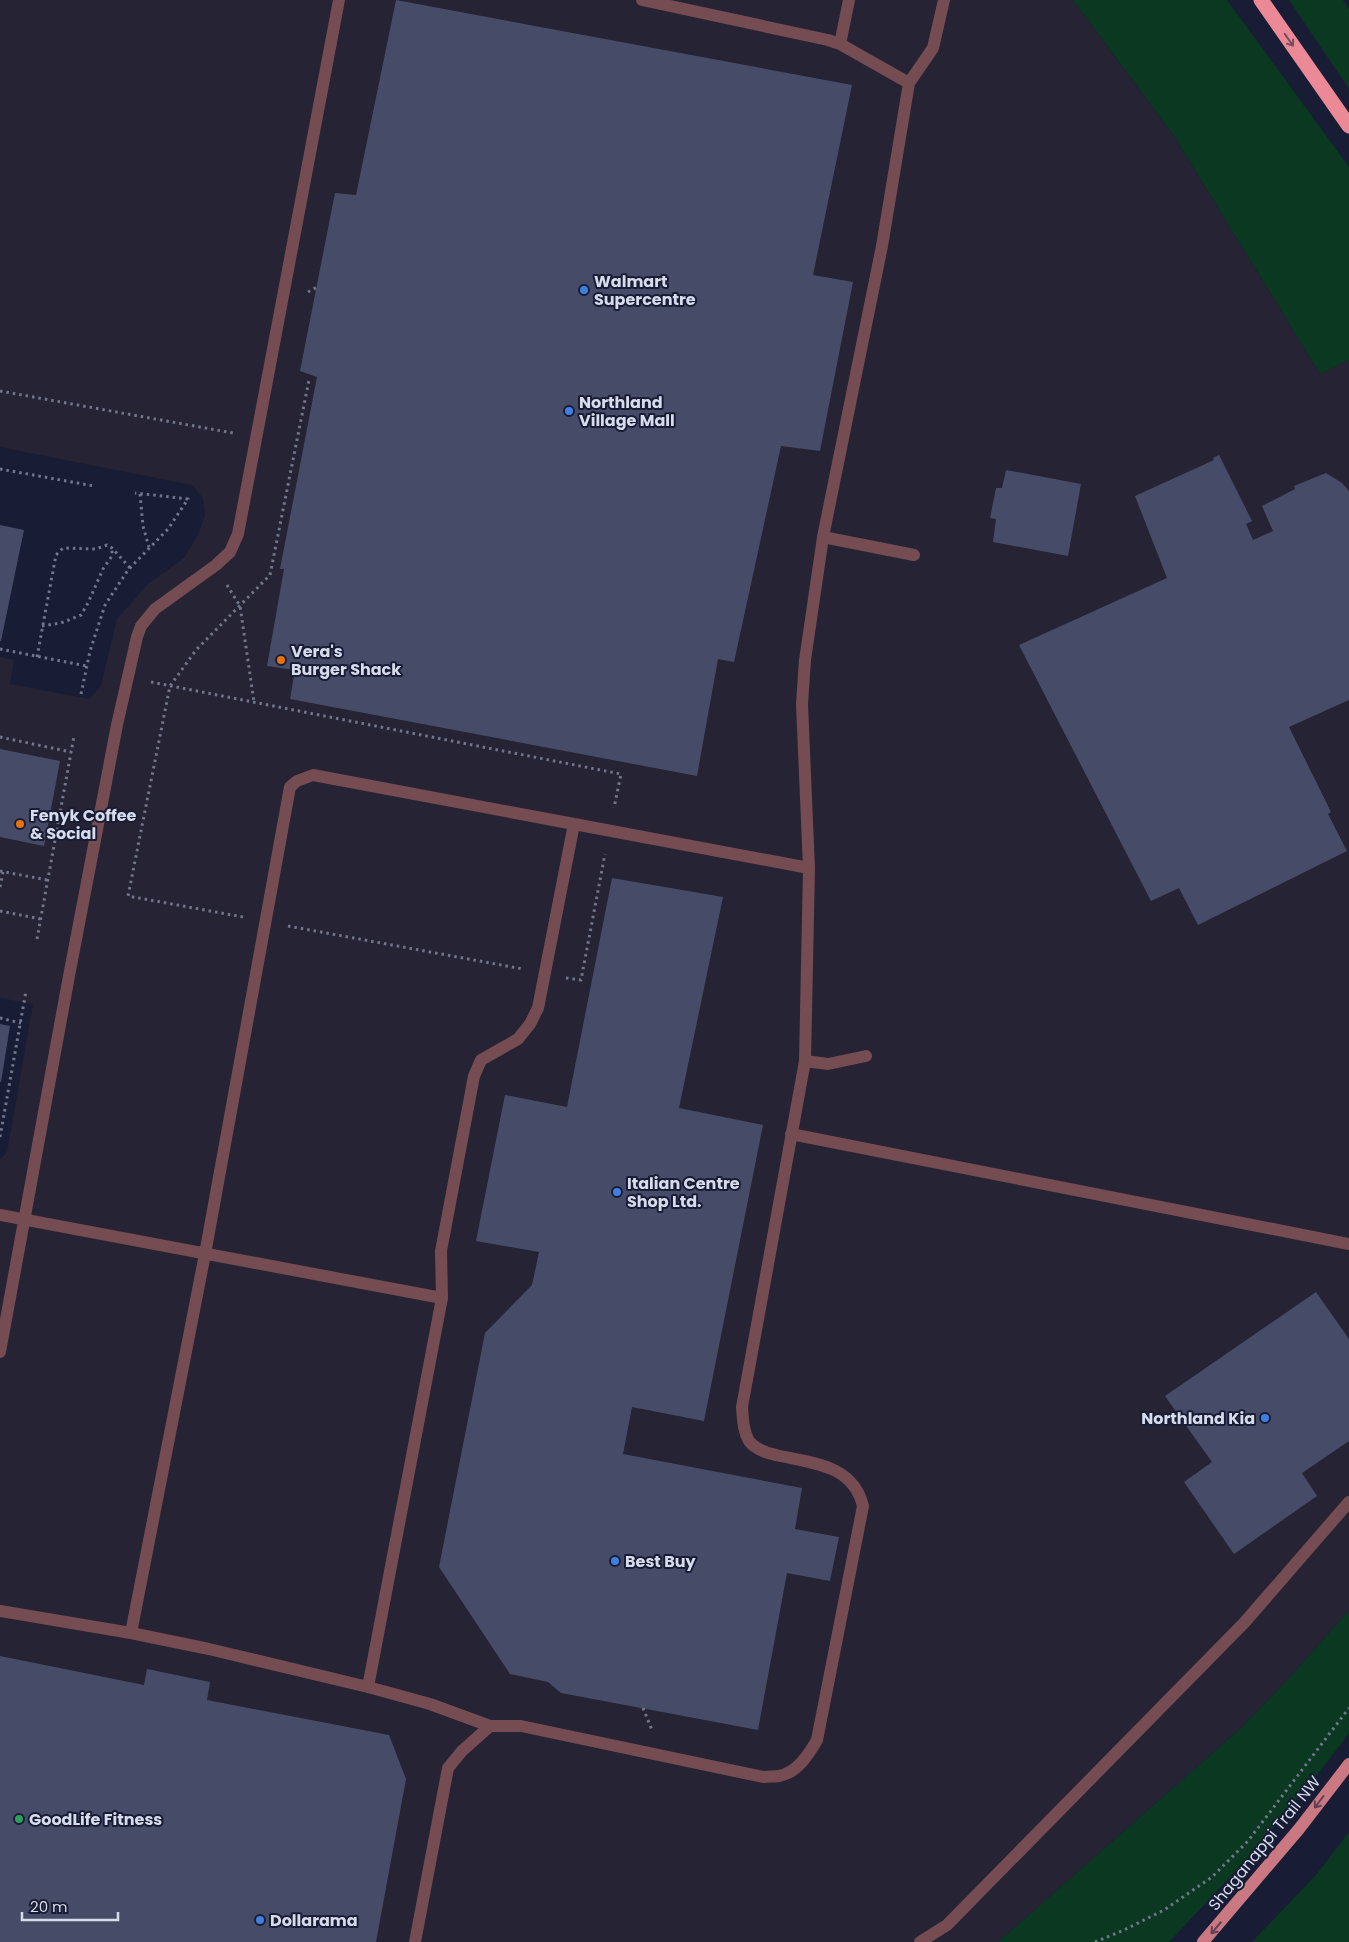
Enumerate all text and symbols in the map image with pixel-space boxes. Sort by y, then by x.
one-way arrow [1284,33,1294,47]
place label: Walmart Supercentre [594,270,696,311]
marker: Walmart Supercentre [578,284,590,296]
place label: Northland Village Mall [579,391,675,432]
marker: Northland Village Mall [563,405,575,417]
place label: Vera's Burger Shack [291,640,401,681]
marker: Vera's Burger Shack [275,654,287,666]
place label: Fenyk Coffee & Social [30,804,137,845]
marker: Fenyk Coffee & Social [14,818,26,830]
place label: Italian Centre Shop Ltd. [627,1172,740,1213]
marker: Italian Centre Shop Ltd. [611,1186,623,1198]
place label: Northland Kia [1141,1407,1255,1430]
marker: Northland Kia [1259,1412,1271,1424]
place label: Best Buy [625,1550,697,1573]
marker: Best Buy [609,1555,621,1567]
street label: Shaganappi Trail NW [1203,1771,1326,1916]
one-way arrow [1314,1795,1325,1808]
place label: GoodLife Fitness [29,1808,162,1831]
marker: GoodLife Fitness [13,1813,25,1825]
scale bar [22,1890,119,1922]
text: 20 m [30,1896,68,1917]
place label: Dollarama [270,1909,358,1932]
marker: Dollarama [254,1914,266,1926]
one-way arrow [1211,1921,1222,1934]

